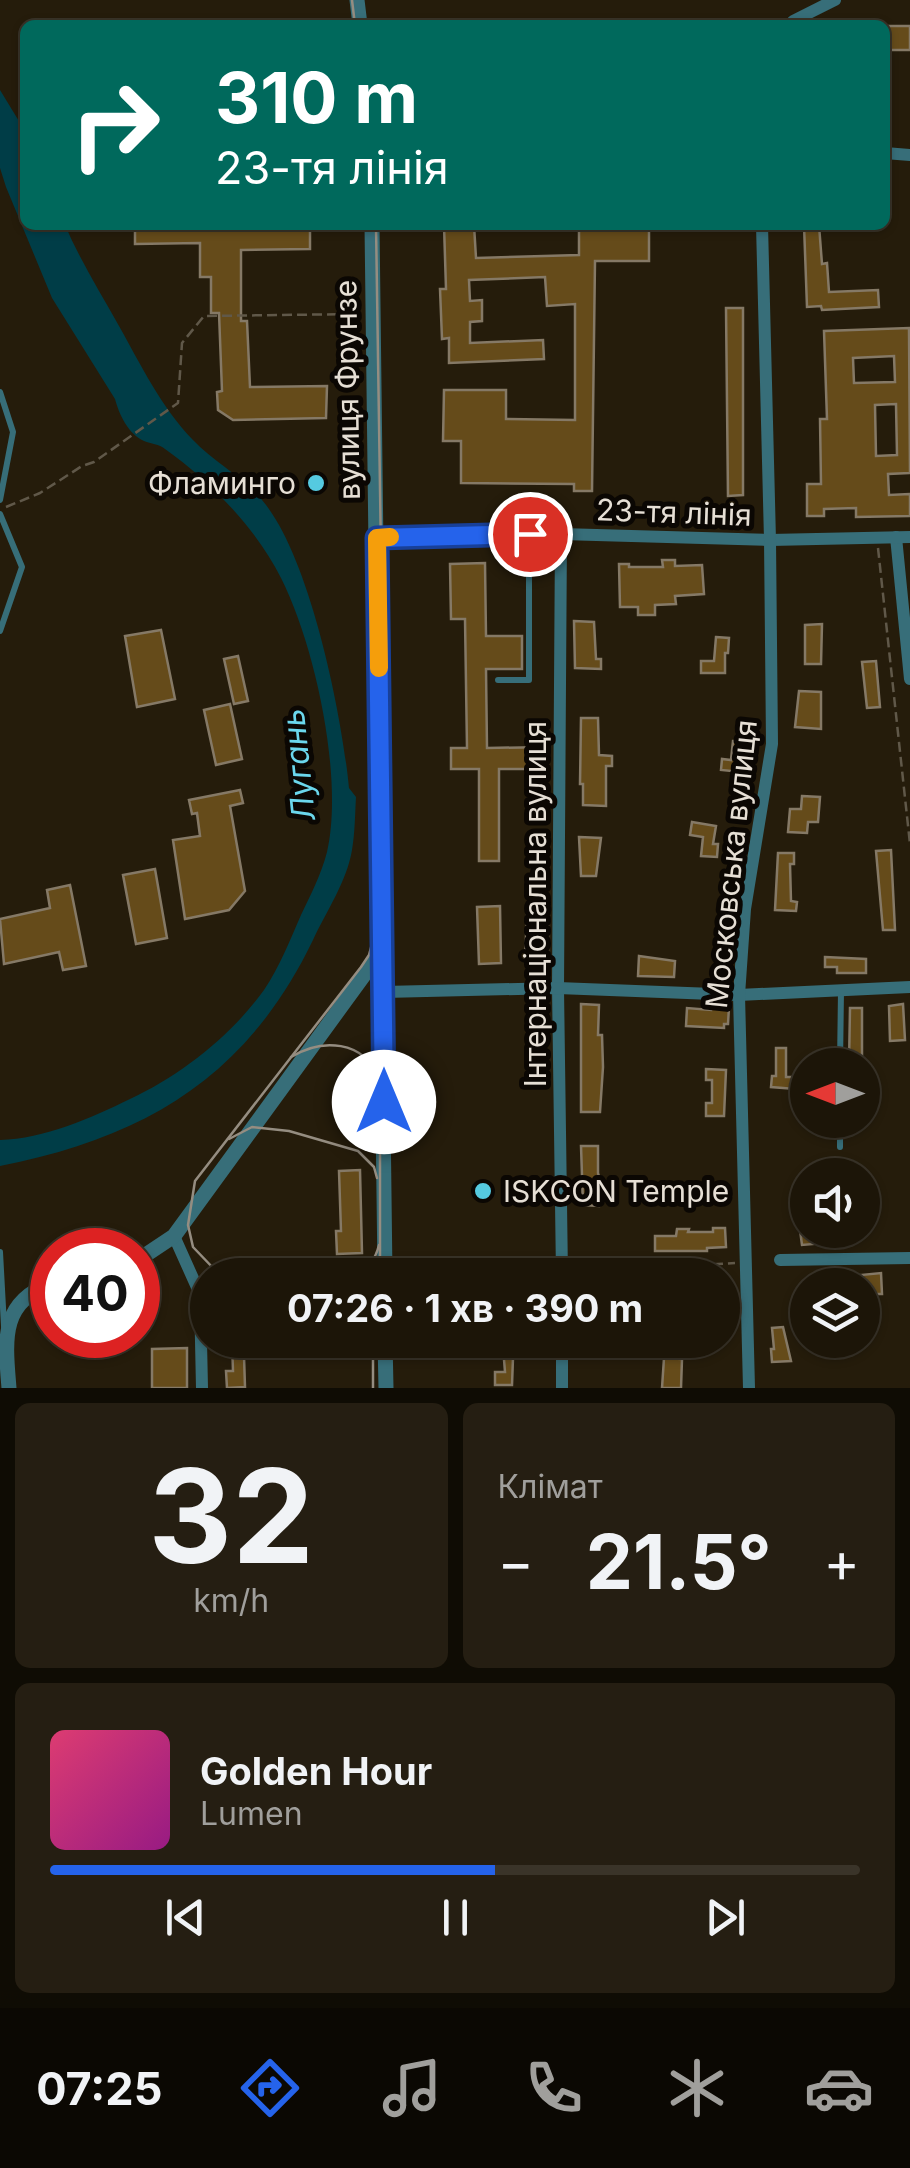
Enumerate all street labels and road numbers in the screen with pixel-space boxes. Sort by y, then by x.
street label: вулиця Фрунзе [327,280,367,500]
street label: 23-тя лінія [596,491,752,533]
street label: Московська вулиця [698,718,764,1010]
street label: Інтернаціональна вулиця [517,721,553,1087]

